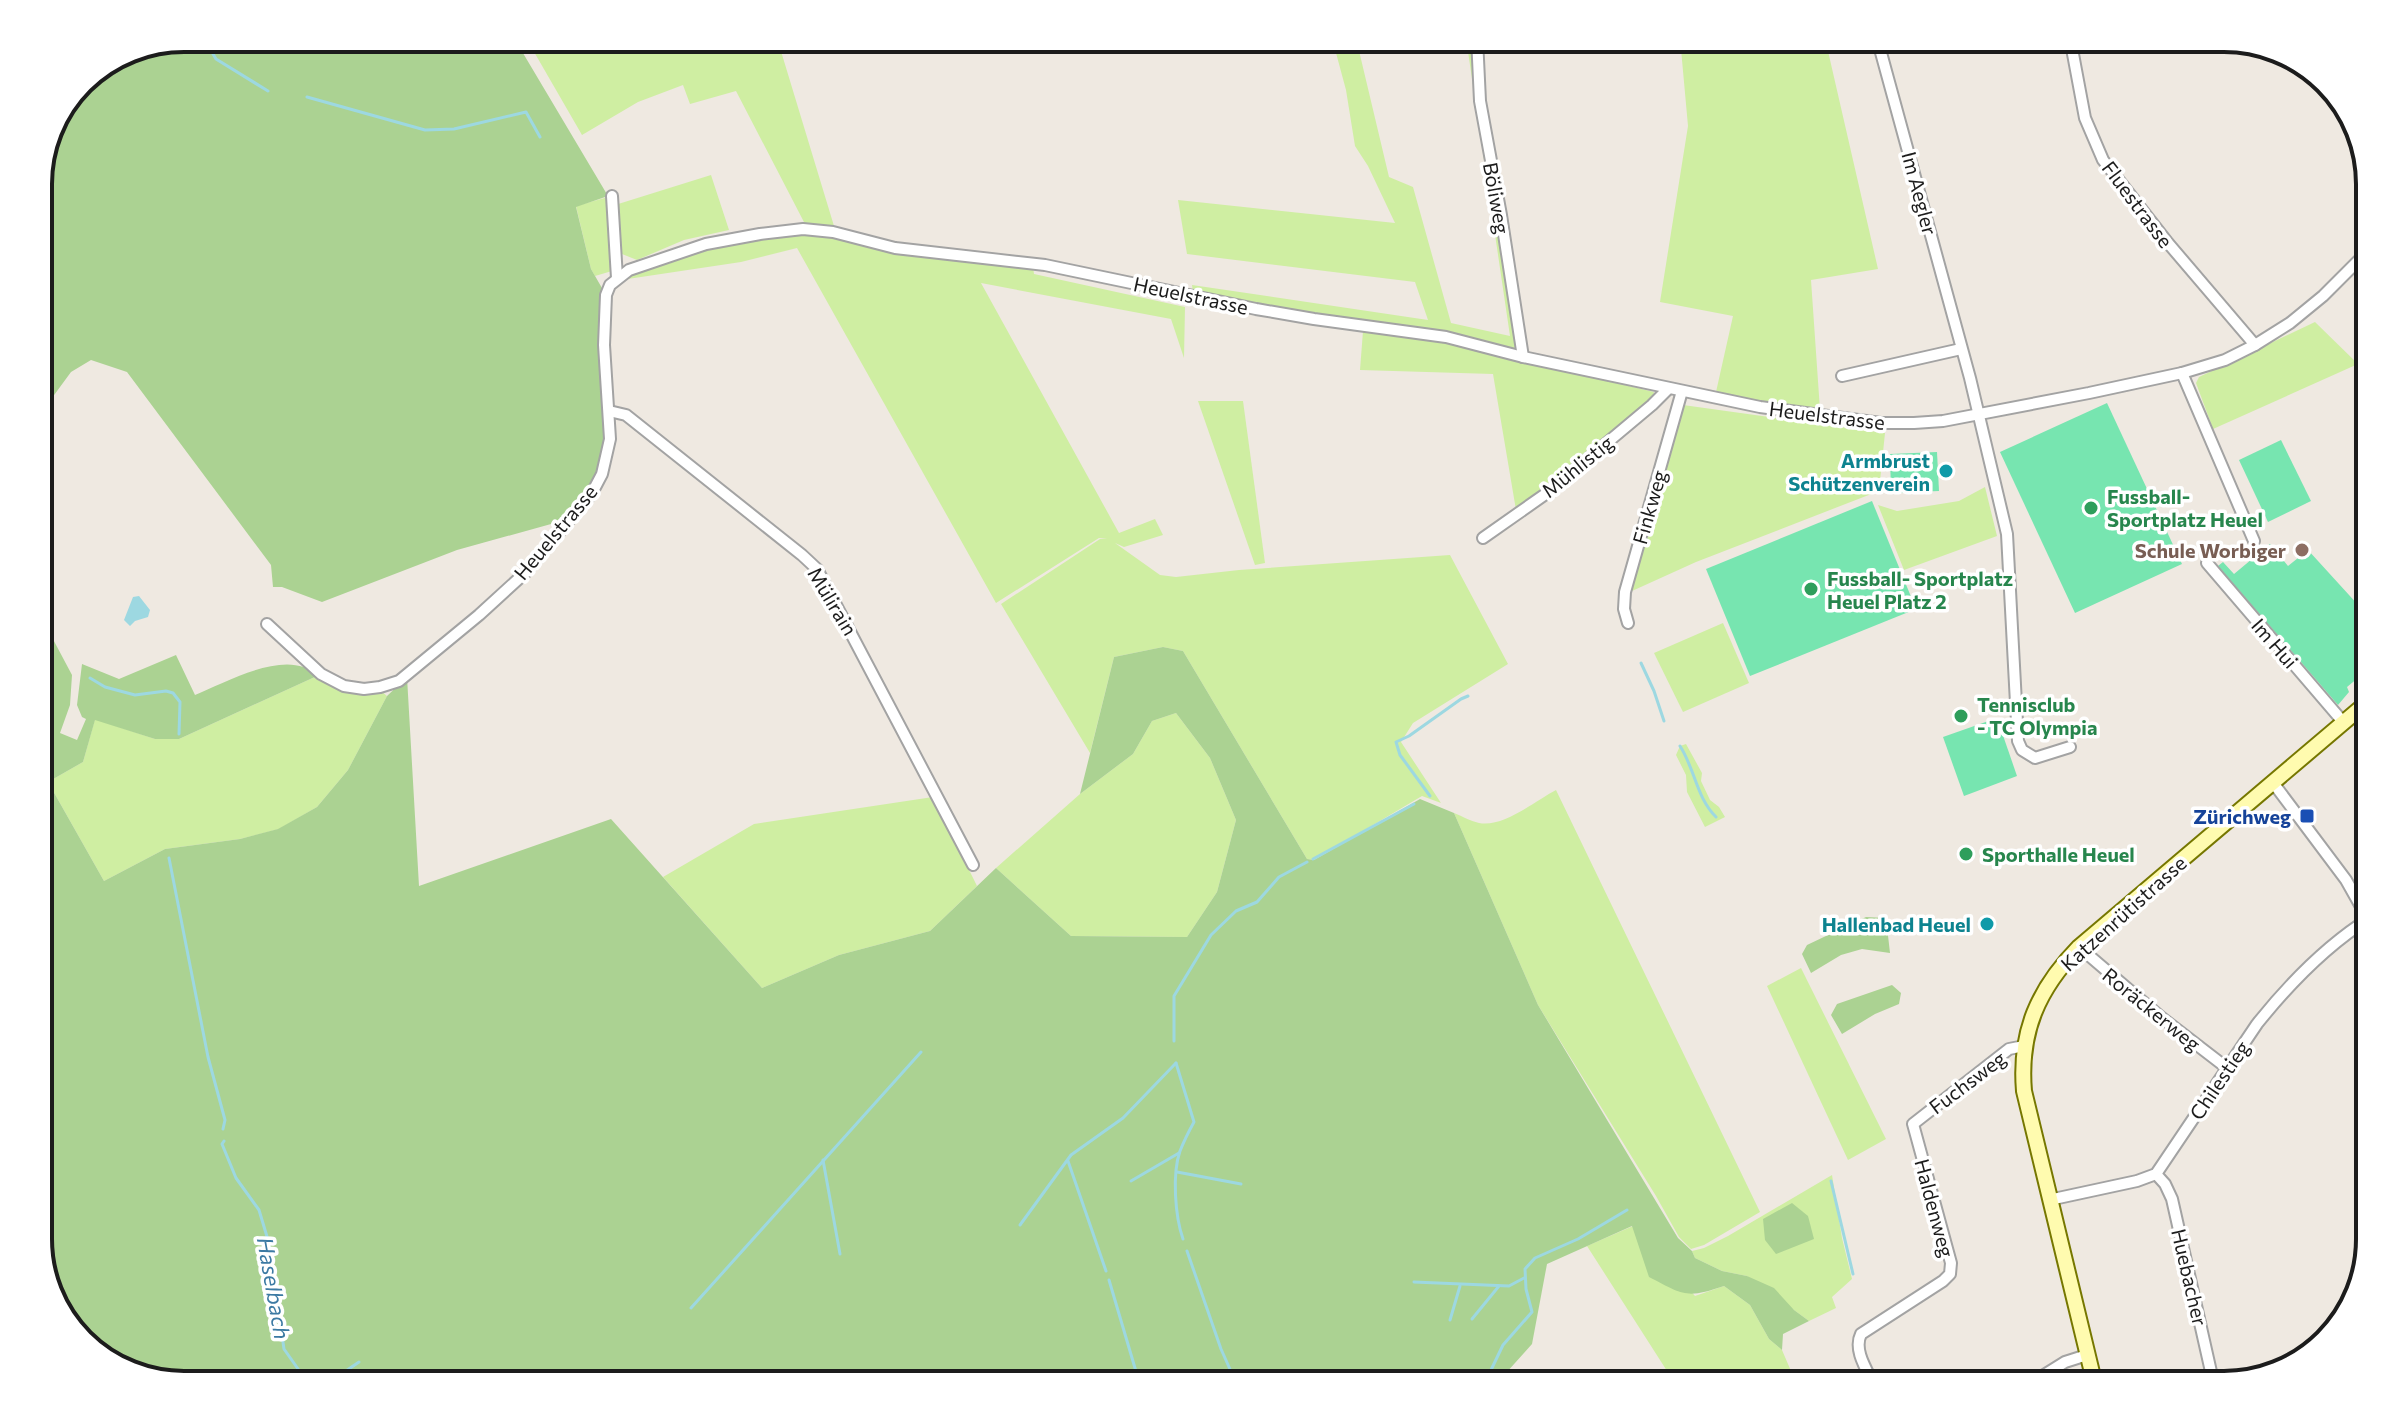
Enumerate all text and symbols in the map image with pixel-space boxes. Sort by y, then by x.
street label: Im Aegler [1897,149,1943,237]
street label: Fluestrasse [2098,156,2178,252]
street label: Böliweg [1479,160,1515,236]
street label: Heuelstrasse [1131,271,1251,319]
street label: Heuelstrasse [1768,396,1886,434]
street label: Mühlistig [1536,430,1618,502]
place label: Armbrust Schützenverein [1788,448,1930,495]
marker: Armbrust Schützenverein [1937,462,1955,480]
street label: Finkweg [1627,467,1671,547]
street label: Heuelstrasse [508,480,602,584]
place label: Fussball- Sportplatz Heuel [2107,484,2263,531]
marker: Fussball- Sportplatz Heuel [2082,499,2100,517]
place label: Schule Worbiger [2135,538,2286,562]
marker: Schule Worbiger [2293,541,2311,559]
street label: Mülirain [803,563,863,639]
place label: Fussball- Sportplatz Heuel Platz 2 [1827,566,2013,613]
marker: Fussball- Sportplatz Heuel Platz 2 [1802,580,1820,598]
street label: Im Hui [2247,613,2303,673]
place label: Tennisclub - TC Olympia [1977,692,2097,739]
marker: Tennisclub - TC Olympia [1952,707,1970,725]
place label: Zürichweg [2193,804,2291,828]
marker: Zürichweg [2298,807,2316,825]
place label: Sporthalle Heuel [1982,842,2135,866]
marker: Sporthalle Heuel [1957,845,1975,863]
street label: Katzenrütistrasse [2055,850,2191,976]
place label: Hallenbad Heuel [1822,912,1971,936]
marker: Hallenbad Heuel [1978,915,1996,933]
street label: Roräckerweg [2098,962,2206,1056]
street label: Chilestieg [2184,1036,2254,1124]
street label: Fuchsweg [1924,1045,2010,1119]
street label: Haldenweg [1910,1156,1960,1260]
street label: Huebacher [2167,1226,2213,1328]
water label: Haselbach [252,1235,296,1341]

